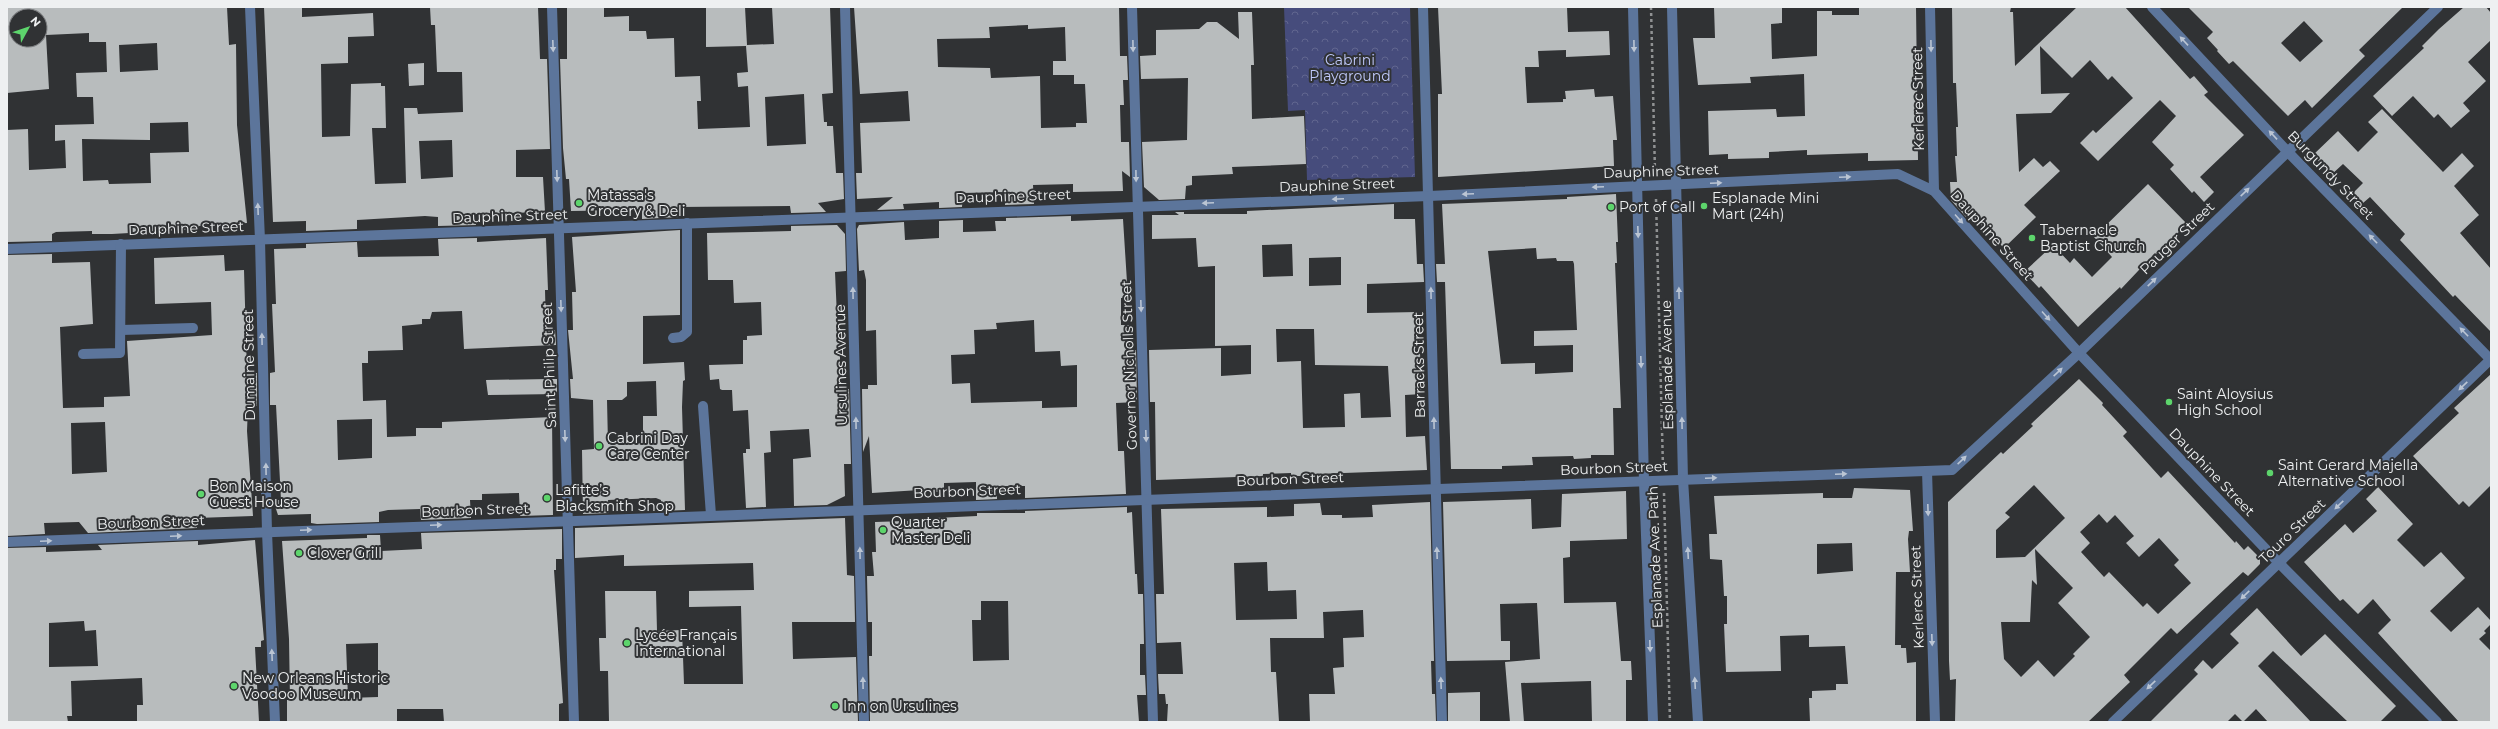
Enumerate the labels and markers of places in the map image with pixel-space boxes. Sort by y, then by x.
place label: Matassa's Grocery & Deli [587,186,686,220]
place label: Esplanade Mini Mart (24h) [1712,189,1819,223]
marker: Matassa's Grocery & Deli [574,198,584,208]
place label: Port of Call [1619,198,1696,216]
marker: Esplanade Mini Mart (24h) [1699,201,1709,211]
marker: Port of Call [1606,202,1616,212]
place label: Tabernacle Baptist Church [2040,221,2145,255]
marker: Tabernacle Baptist Church [2027,233,2037,243]
place label: Saint Aloysius High School [2177,385,2273,419]
marker: Saint Aloysius High School [2164,397,2174,407]
place label: Cabrini Day Care Center [607,429,690,463]
marker: Cabrini Day Care Center [594,441,604,451]
place label: Saint Gerard Majella Alternative School [2278,456,2418,490]
marker: Saint Gerard Majella Alternative School [2265,468,2275,478]
place label: Bon Maison Guest House [209,477,299,511]
place label: Lafitte’s Blacksmith Shop [555,481,674,515]
marker: Bon Maison Guest House [196,489,206,499]
marker: Lafitte’s Blacksmith Shop [542,493,552,503]
place label: Quarter Master Deli [891,513,970,547]
marker: Quarter Master Deli [878,525,888,535]
place label: Clover Grill [307,544,382,562]
marker: Clover Grill [294,548,304,558]
place label: Lycée Français International [635,626,737,660]
marker: Lycée Français International [622,638,632,648]
place label: New Orleans Historic Voodoo Museum [242,669,389,703]
marker: New Orleans Historic Voodoo Museum [229,681,239,691]
place label: Inn on Ursulines [843,697,957,715]
marker: Inn on Ursulines [830,701,840,711]

